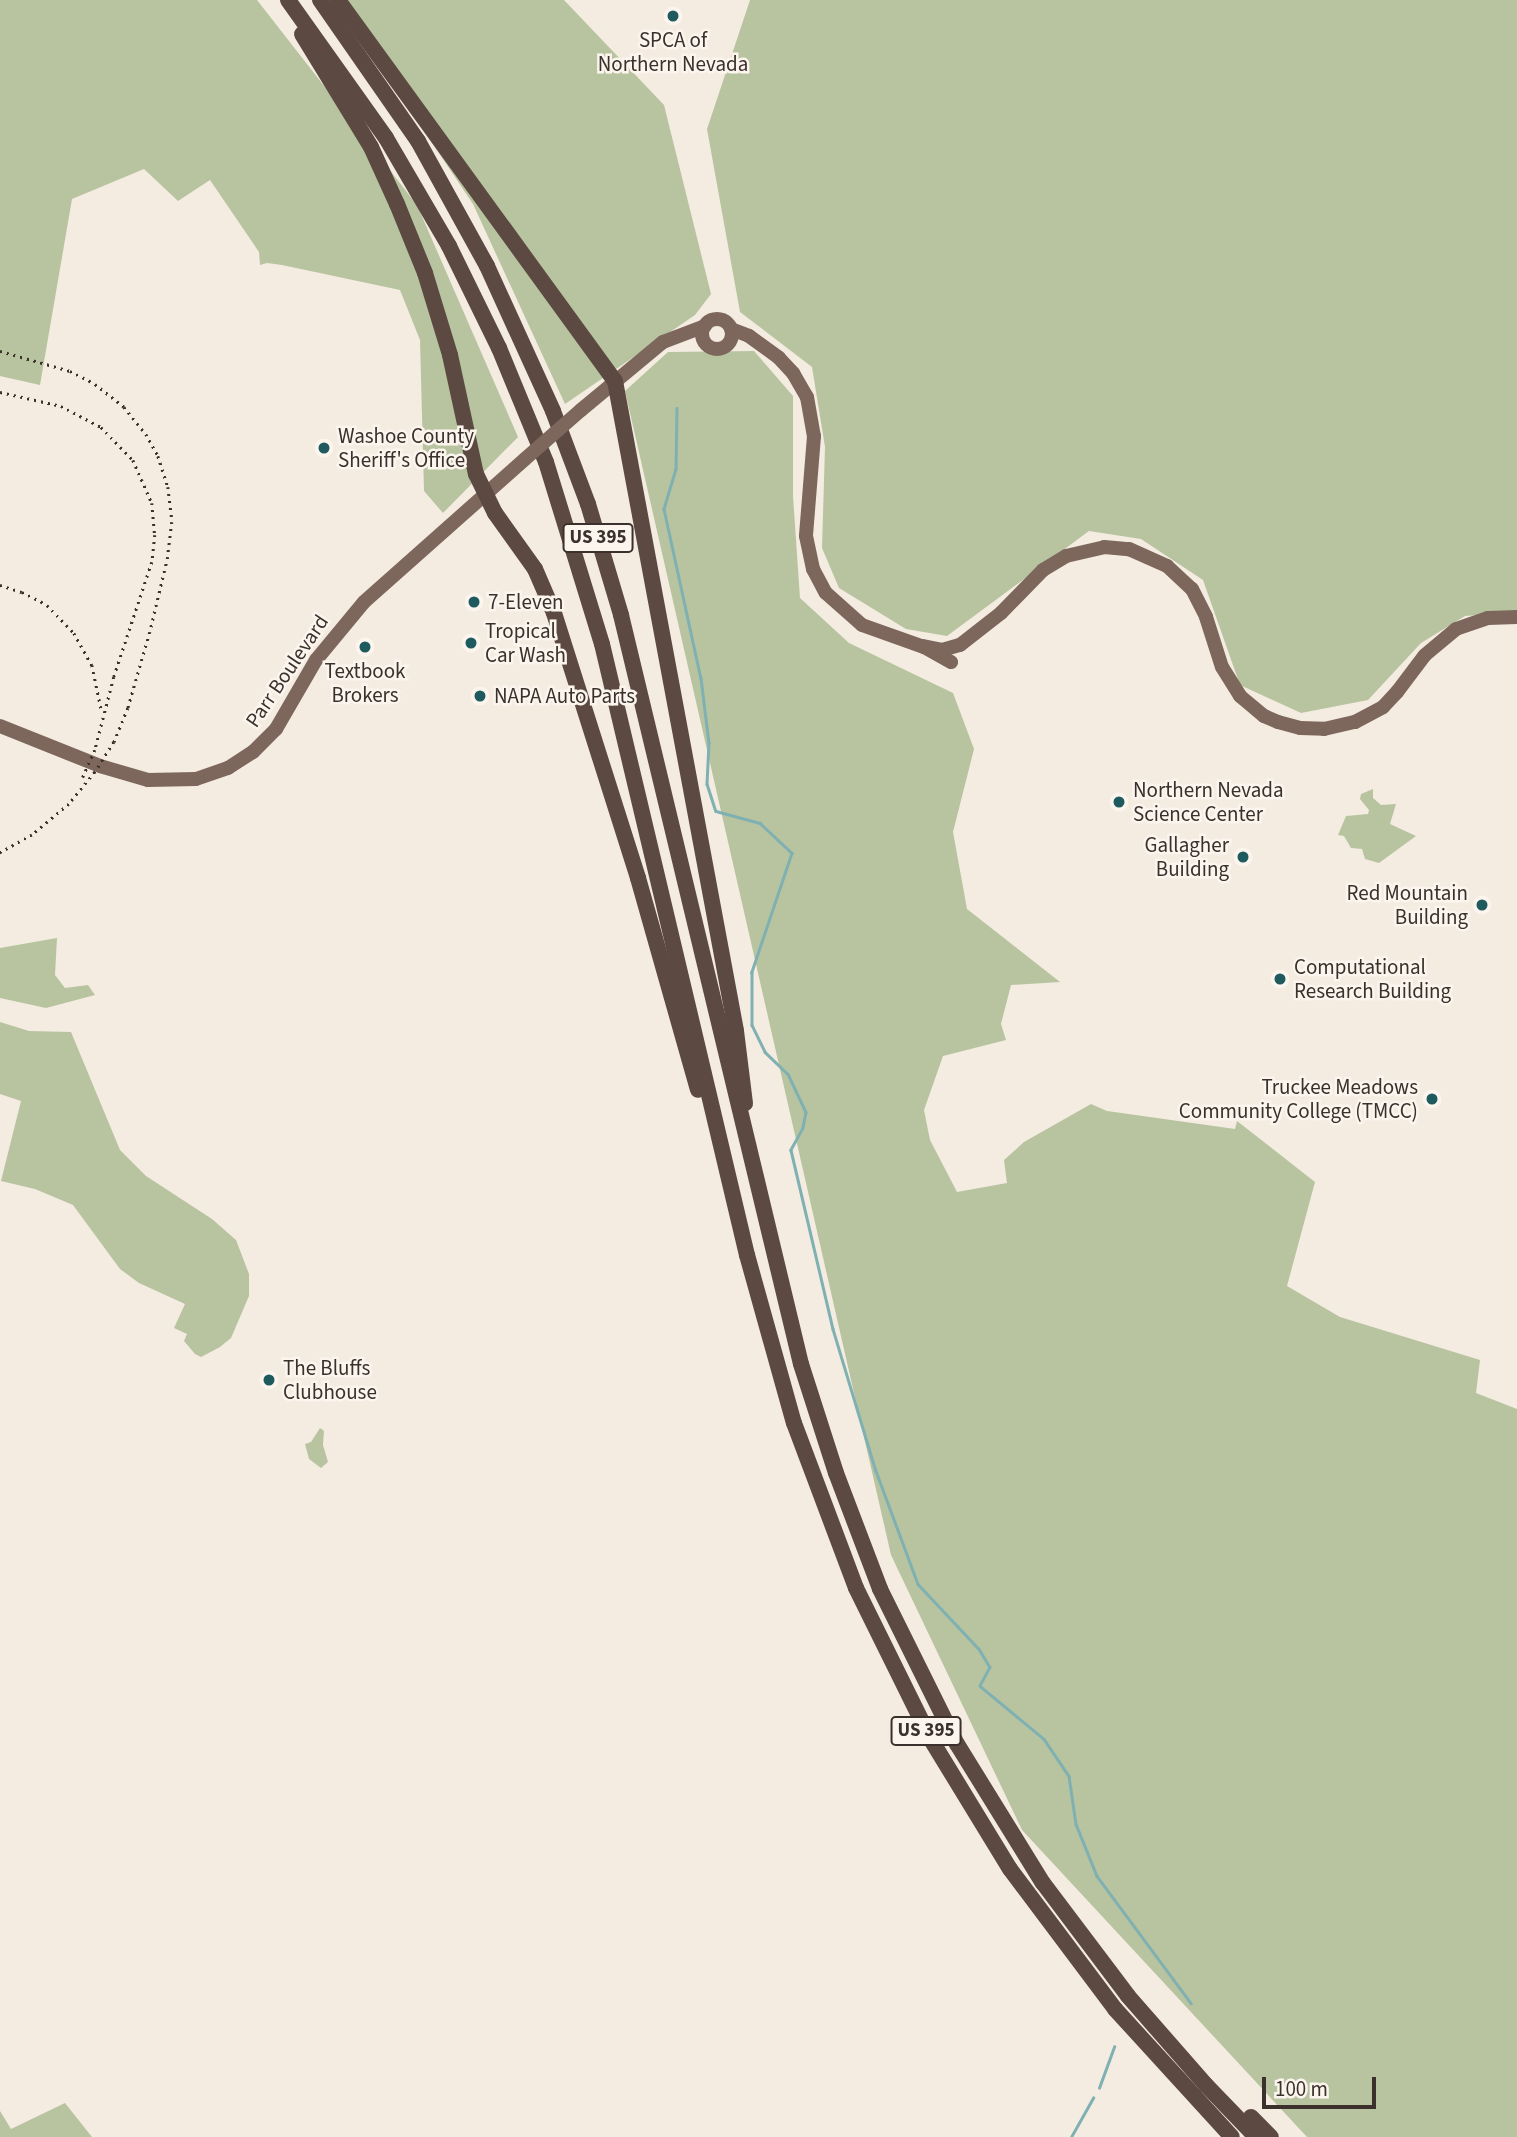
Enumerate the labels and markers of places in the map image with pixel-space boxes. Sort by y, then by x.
marker: SPCA of Northern Nevada [665,8,681,24]
place label: SPCA of Northern Nevada [598,27,748,77]
place label: Washoe County Sheriff's Office [338,423,474,473]
marker: Washoe County Sheriff's Office [316,440,332,456]
place label: 7-Eleven [488,589,564,615]
marker: 7-Eleven [466,594,482,610]
place label: Tropical Car Wash [485,618,566,668]
marker: Tropical Car Wash [463,635,479,651]
marker: Textbook Brokers [357,639,373,655]
place label: Textbook Brokers [325,658,405,708]
place label: NAPA Auto Parts [494,683,635,709]
marker: NAPA Auto Parts [472,688,488,704]
place label: Northern Nevada Science Center [1133,777,1283,827]
marker: Northern Nevada Science Center [1111,794,1127,810]
place label: Gallagher Building [1144,832,1229,882]
marker: Gallagher Building [1235,849,1251,865]
place label: Red Mountain Building [1347,880,1468,930]
marker: Red Mountain Building [1474,897,1490,913]
place label: Computational Research Building [1294,954,1451,1004]
marker: Computational Research Building [1272,971,1288,987]
place label: Truckee Meadows Community College (TMCC) [1179,1074,1418,1124]
marker: Truckee Meadows Community College (TMCC) [1424,1091,1440,1107]
place label: The Bluffs Clubhouse [283,1355,377,1405]
marker: The Bluffs Clubhouse [261,1372,277,1388]

